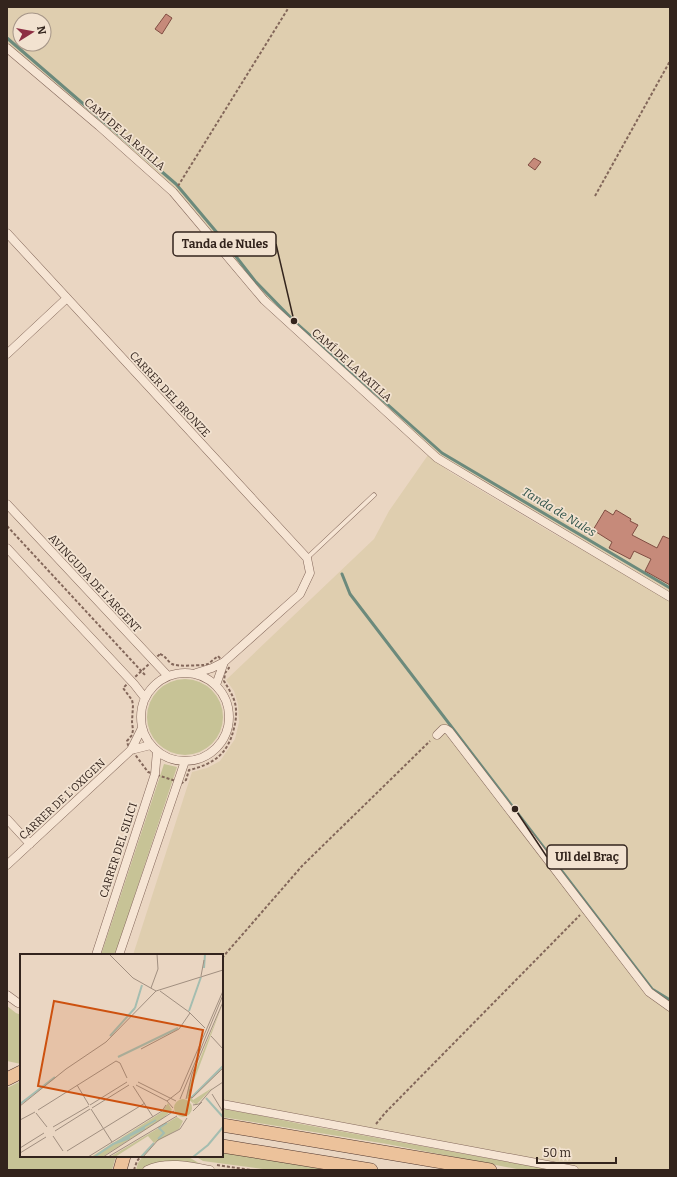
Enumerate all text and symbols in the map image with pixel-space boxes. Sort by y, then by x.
north arrow [12,12,52,52]
text: N [34,25,49,36]
street label: CAMÍ DE LA RATLLA [82,95,169,173]
callout: Tanda de Nules [173,232,276,256]
text: Tanda de Nules [182,237,268,251]
street label: CAMÍ DE LA RATLLA [309,325,395,405]
street label: CARRER DEL BRONZE [127,349,213,440]
water label: Tanda de Nules [520,484,599,540]
street label: AVINGUDA DE L'ARGENT [46,532,144,636]
street label: CARRER DE L'OXIGEN [17,756,108,843]
street label: CARRER DEL SILICI [97,801,140,899]
callout: Ull del Braç [547,845,627,869]
text: Ull del Braç [555,850,619,864]
inset map [20,954,223,1157]
scale bar [537,1139,616,1165]
text: 50 m [543,1146,572,1160]

